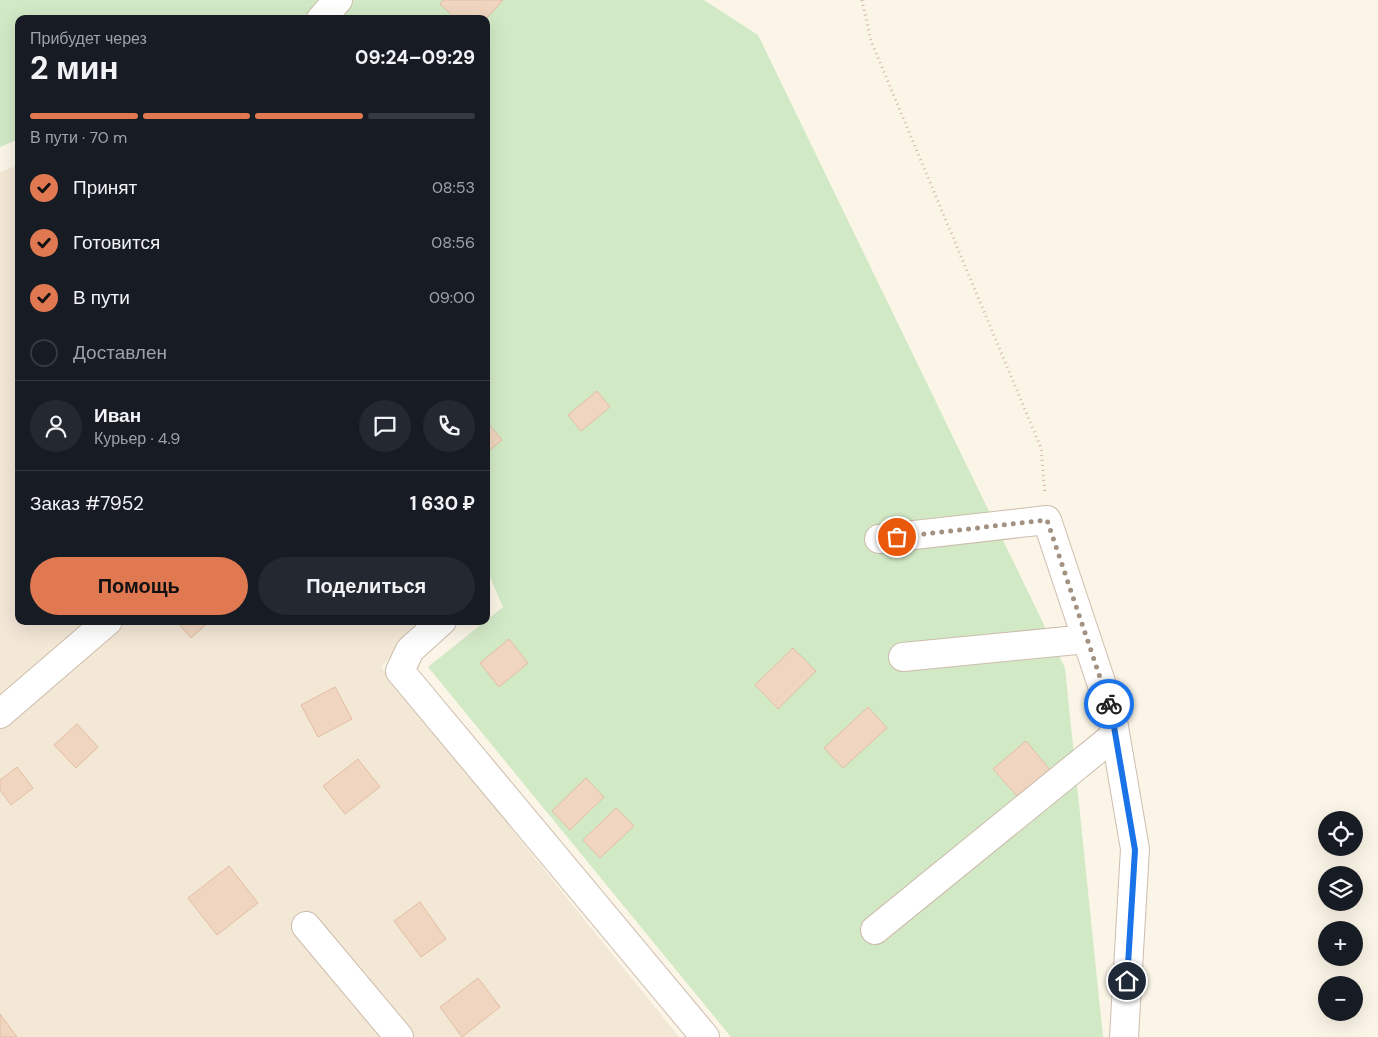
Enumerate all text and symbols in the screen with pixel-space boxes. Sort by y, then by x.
text: Прибудет через [30,28,147,49]
text: 09:24–09:29 [355,45,475,70]
text: 2 мин [30,47,119,89]
text: В пути · 70 m [30,127,127,148]
icon: check [30,174,58,202]
text: Принят [73,175,137,200]
text: 08:53 [432,177,475,198]
icon: check [30,229,58,257]
text: Готовится [73,230,160,255]
text: 08:56 [431,232,475,253]
icon: check [30,284,58,312]
text: В пути [73,285,130,310]
text: 09:00 [429,287,475,308]
text: Доставлен [73,340,167,365]
button: person [30,400,82,452]
button: chat [359,400,411,452]
button: phone [423,400,475,452]
text: Иван [94,403,141,428]
text: Курьер · 4.9 [94,428,180,449]
text: Заказ #7952 [30,491,144,516]
text: 1 630 ₽ [410,491,475,516]
pin [876,516,918,558]
icon: bag [883,523,911,551]
button: Помощь [30,557,248,615]
button: Поделиться [258,557,475,615]
courier [1084,679,1134,729]
icon: bike [1095,690,1123,718]
map controls [1318,811,1363,1021]
button: locate [1318,811,1363,856]
button: layers [1318,866,1363,911]
button: + [1318,921,1363,966]
pin [1106,960,1148,1002]
icon: home [1113,967,1141,995]
button: − [1318,976,1363,1021]

